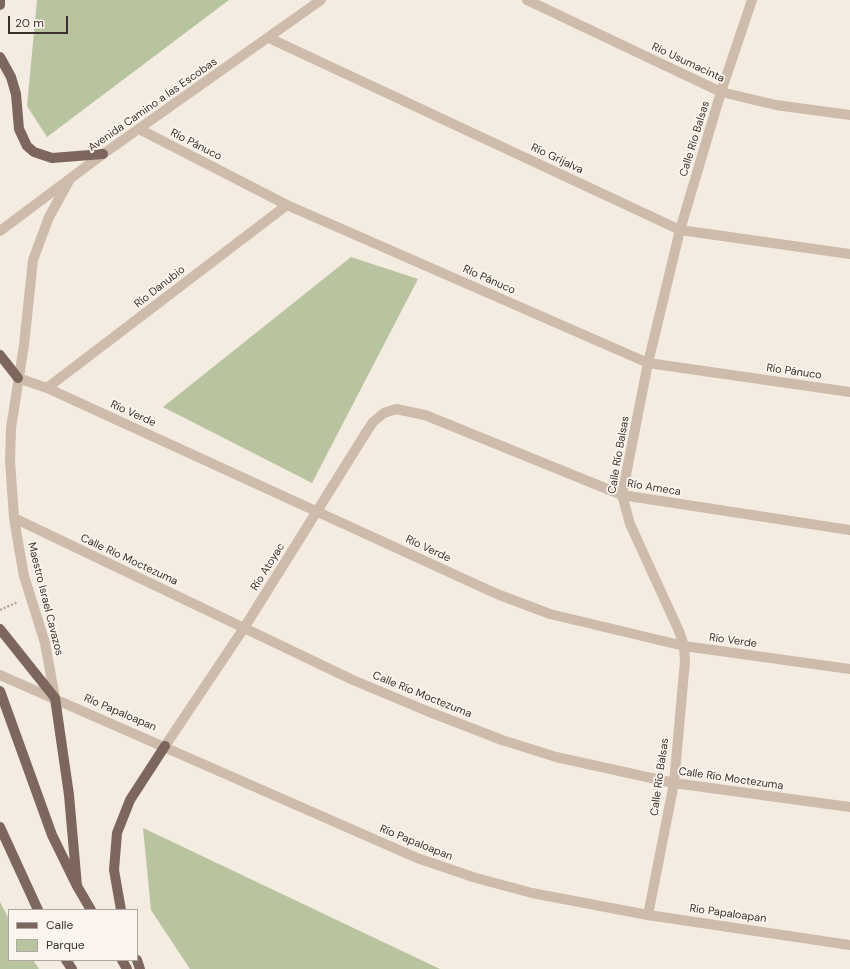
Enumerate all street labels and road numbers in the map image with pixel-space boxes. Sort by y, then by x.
street label: Río Usumacinta [650,40,726,86]
street label: Avenida Camino a las Escobas [86,55,220,155]
street label: Calle Río Balsas [677,100,713,178]
street label: Río Pánuco [168,126,224,164]
street label: Río Grijalva [529,141,585,177]
street label: Río Danubio [132,263,188,311]
street label: Río Pánuco [461,263,517,297]
street label: Río Pánuco [765,362,823,382]
street label: Río Verde [108,398,158,430]
street label: Calle Río Balsas [606,415,632,495]
street label: Río Ameca [626,477,682,499]
street label: Calle Río Moctezuma [78,532,180,588]
street label: Río Verde [403,533,453,565]
street label: Maestro Israel Cavazos [25,541,65,657]
street label: Río Atoyac [248,541,288,593]
street label: Río Verde [708,631,758,651]
street label: Calle Río Moctezuma [370,669,474,721]
street label: Río Papaloapan [82,692,158,734]
street label: Calle Río Balsas [648,737,672,817]
street label: Calle Río Moctezuma [678,765,784,793]
street label: Río Papaloapan [378,822,454,864]
street label: Río Papaloapan [689,902,767,926]

